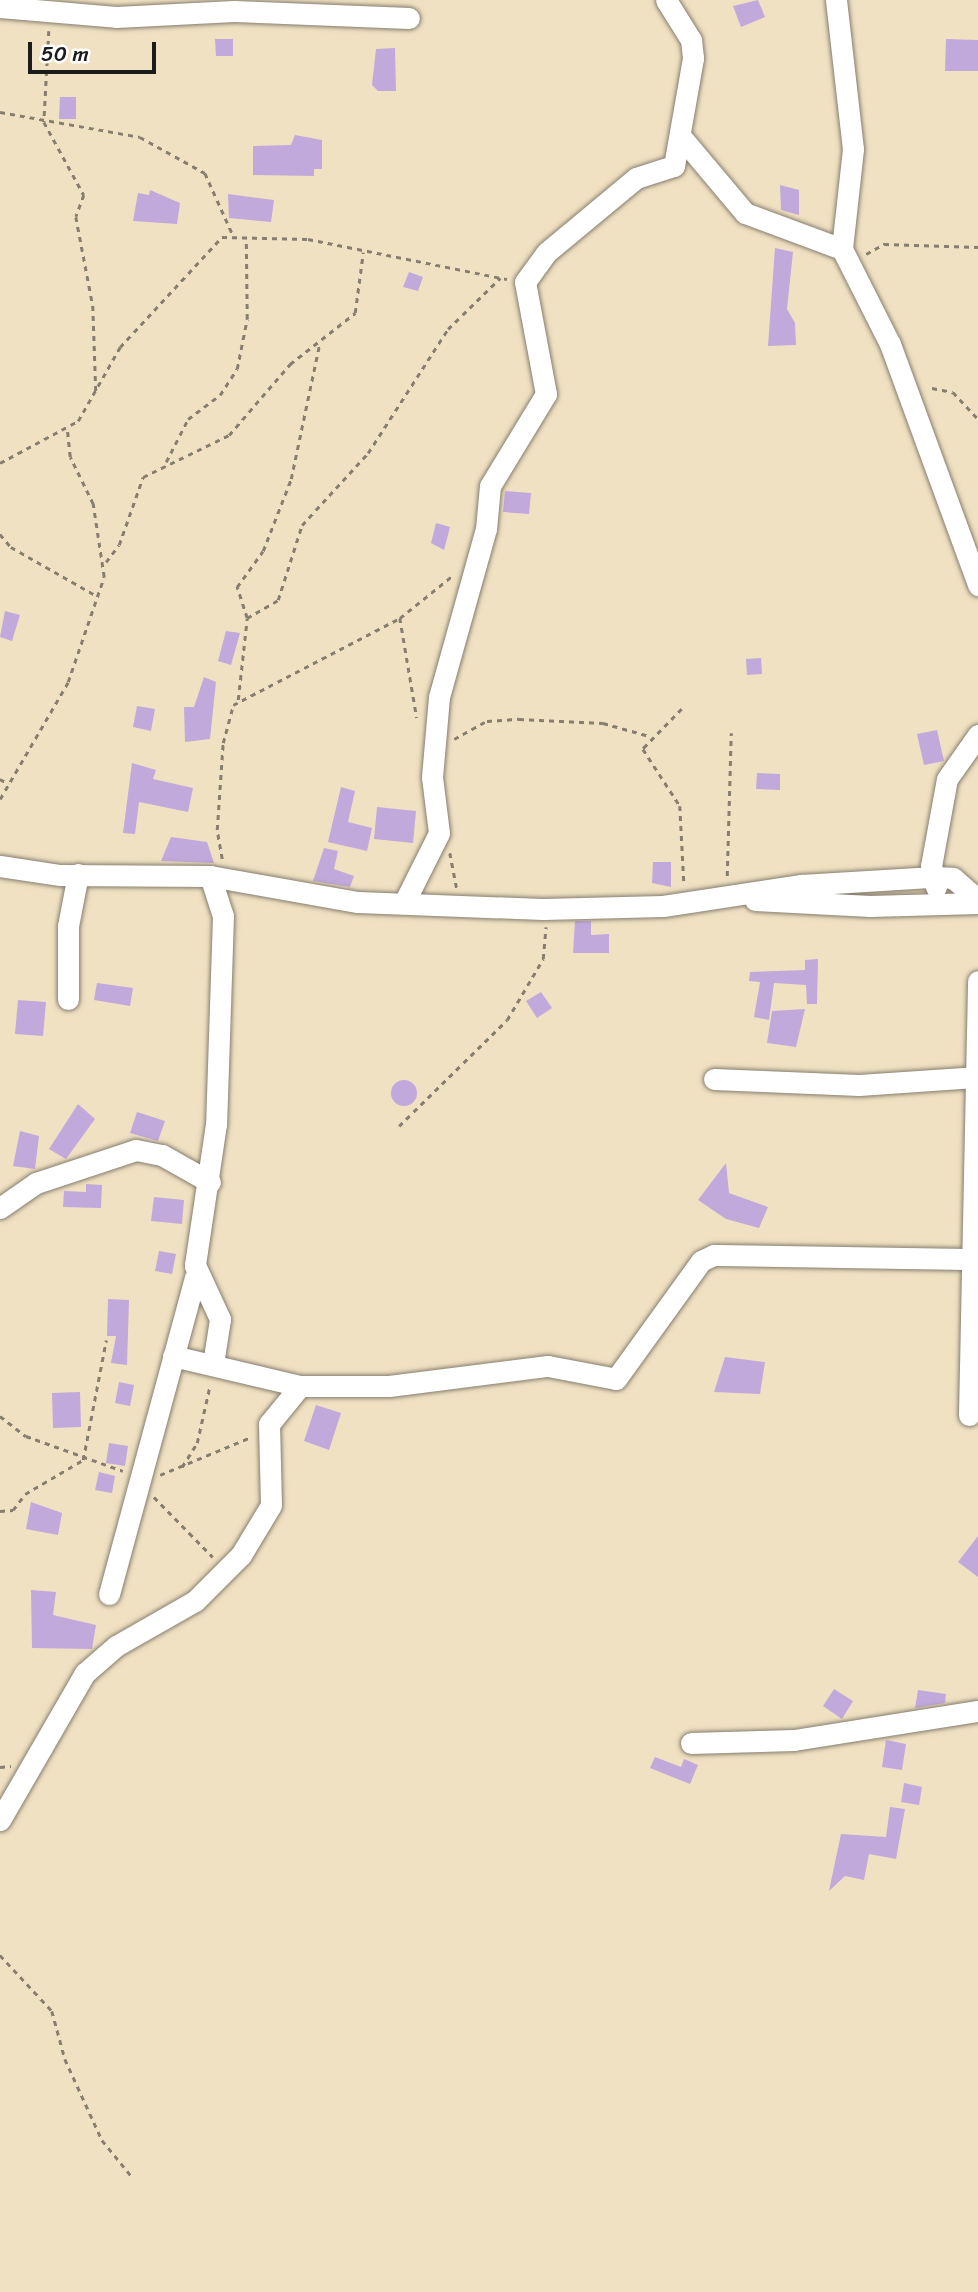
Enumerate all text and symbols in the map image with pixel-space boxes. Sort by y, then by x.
scale bar [32,28,159,72]
text: 50 m [41,35,89,73]

